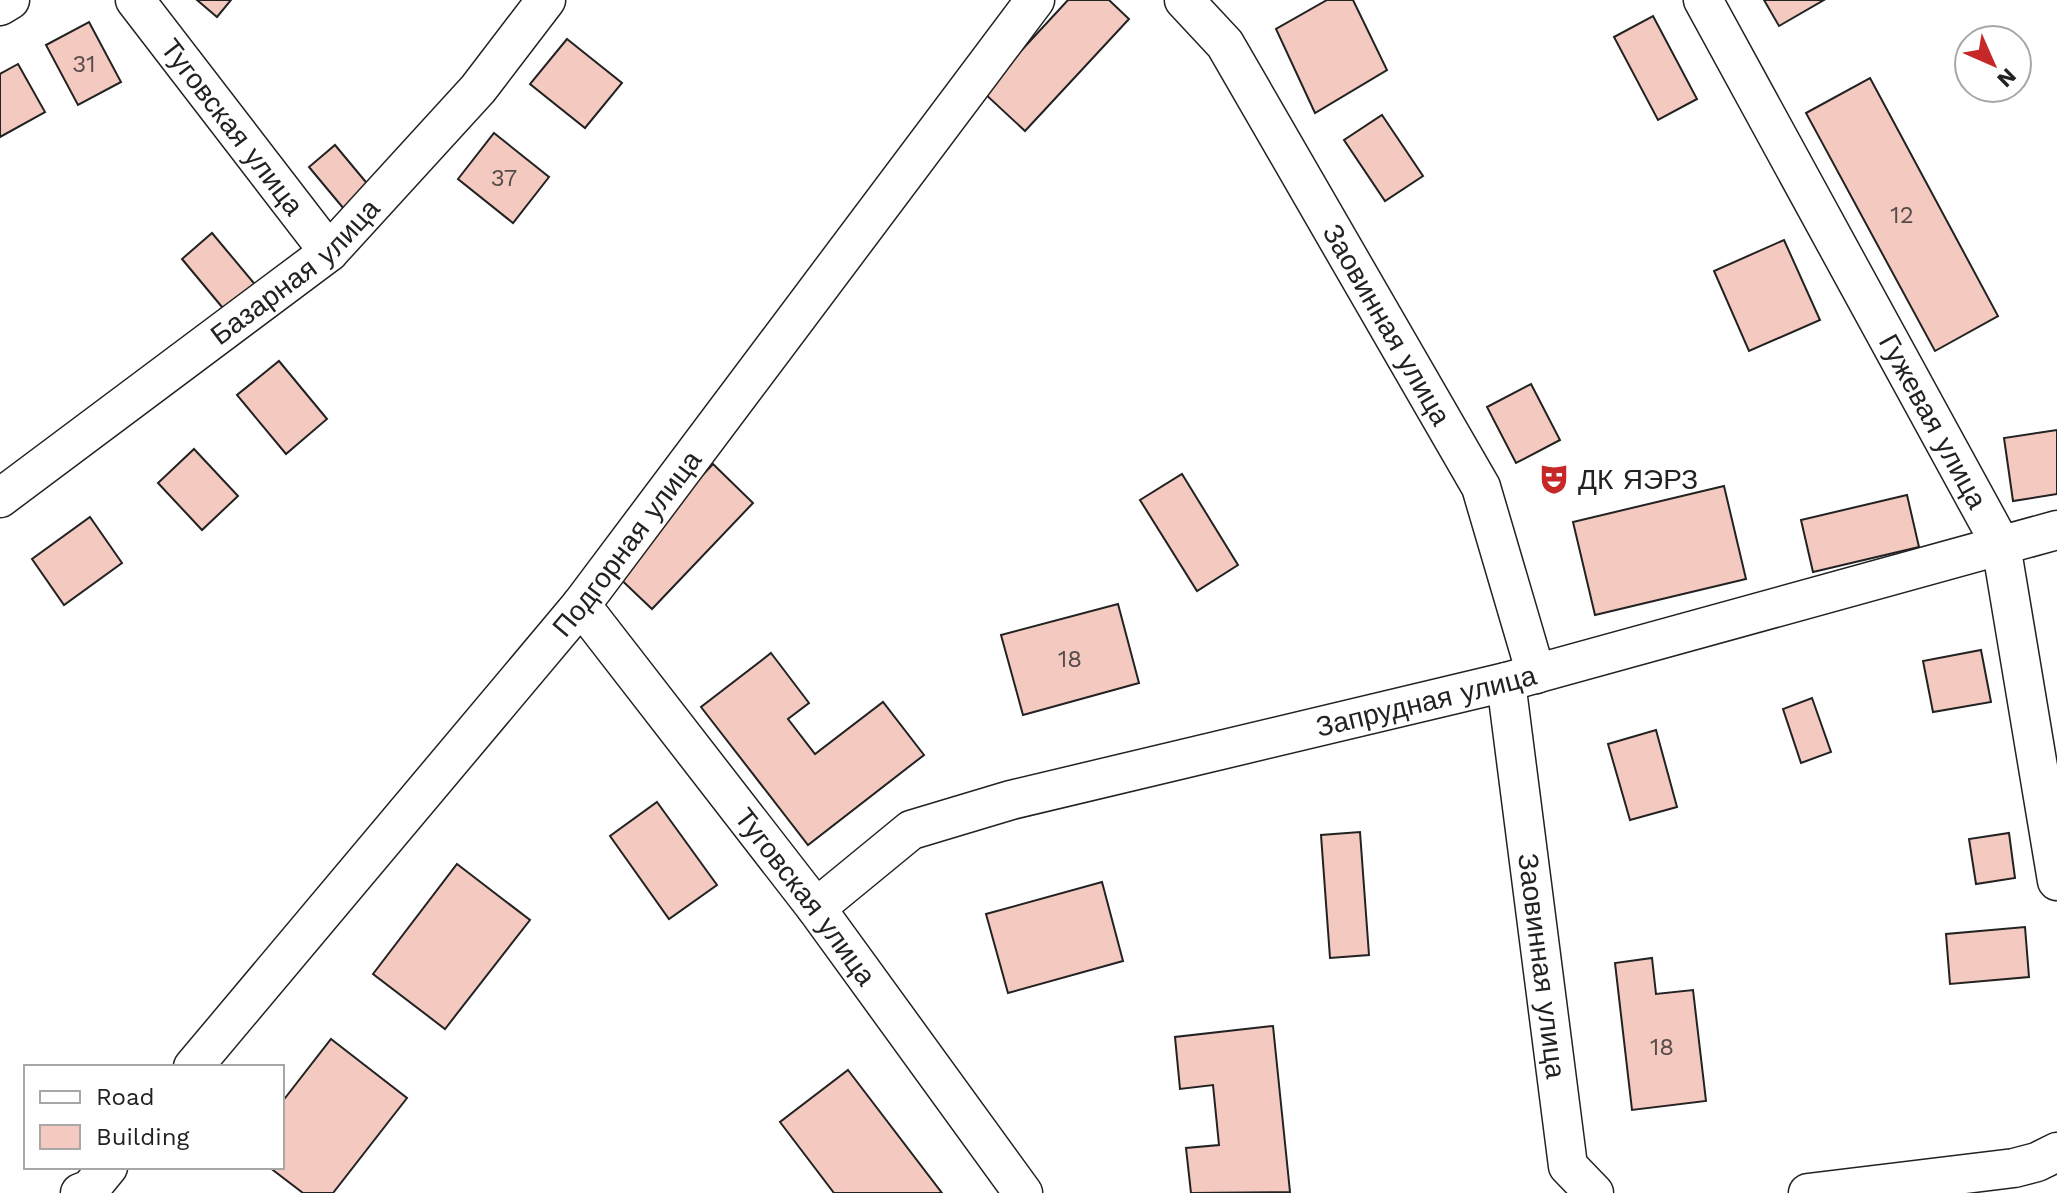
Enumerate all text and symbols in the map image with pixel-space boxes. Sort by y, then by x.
north arrow [1953,24,2033,104]
street label: Туговская улица [154,32,311,222]
house number: 31 [72,50,96,78]
text: N [1992,63,2021,92]
house number: 37 [491,164,517,192]
street label: Базарная улица [204,192,387,352]
house number: 12 [1890,201,1914,229]
street label: Заовинная улица [1316,218,1458,431]
street label: Гужевая улица [1872,328,1994,515]
street label: Подгорная улица [546,444,708,643]
theatre icon: ДК ЯЭРЗ [1537,462,1571,496]
place label: ДК ЯЭРЗ [1578,463,1698,496]
house number: 18 [1058,645,1082,673]
street label: Запрудная улица [1313,658,1540,744]
street label: Туговская улица [728,802,883,992]
street label: Заовинная улица [1511,851,1573,1081]
house number: 18 [1650,1033,1674,1061]
legend [24,1065,284,1169]
text: Road [96,1083,155,1111]
text: Building [96,1123,189,1151]

